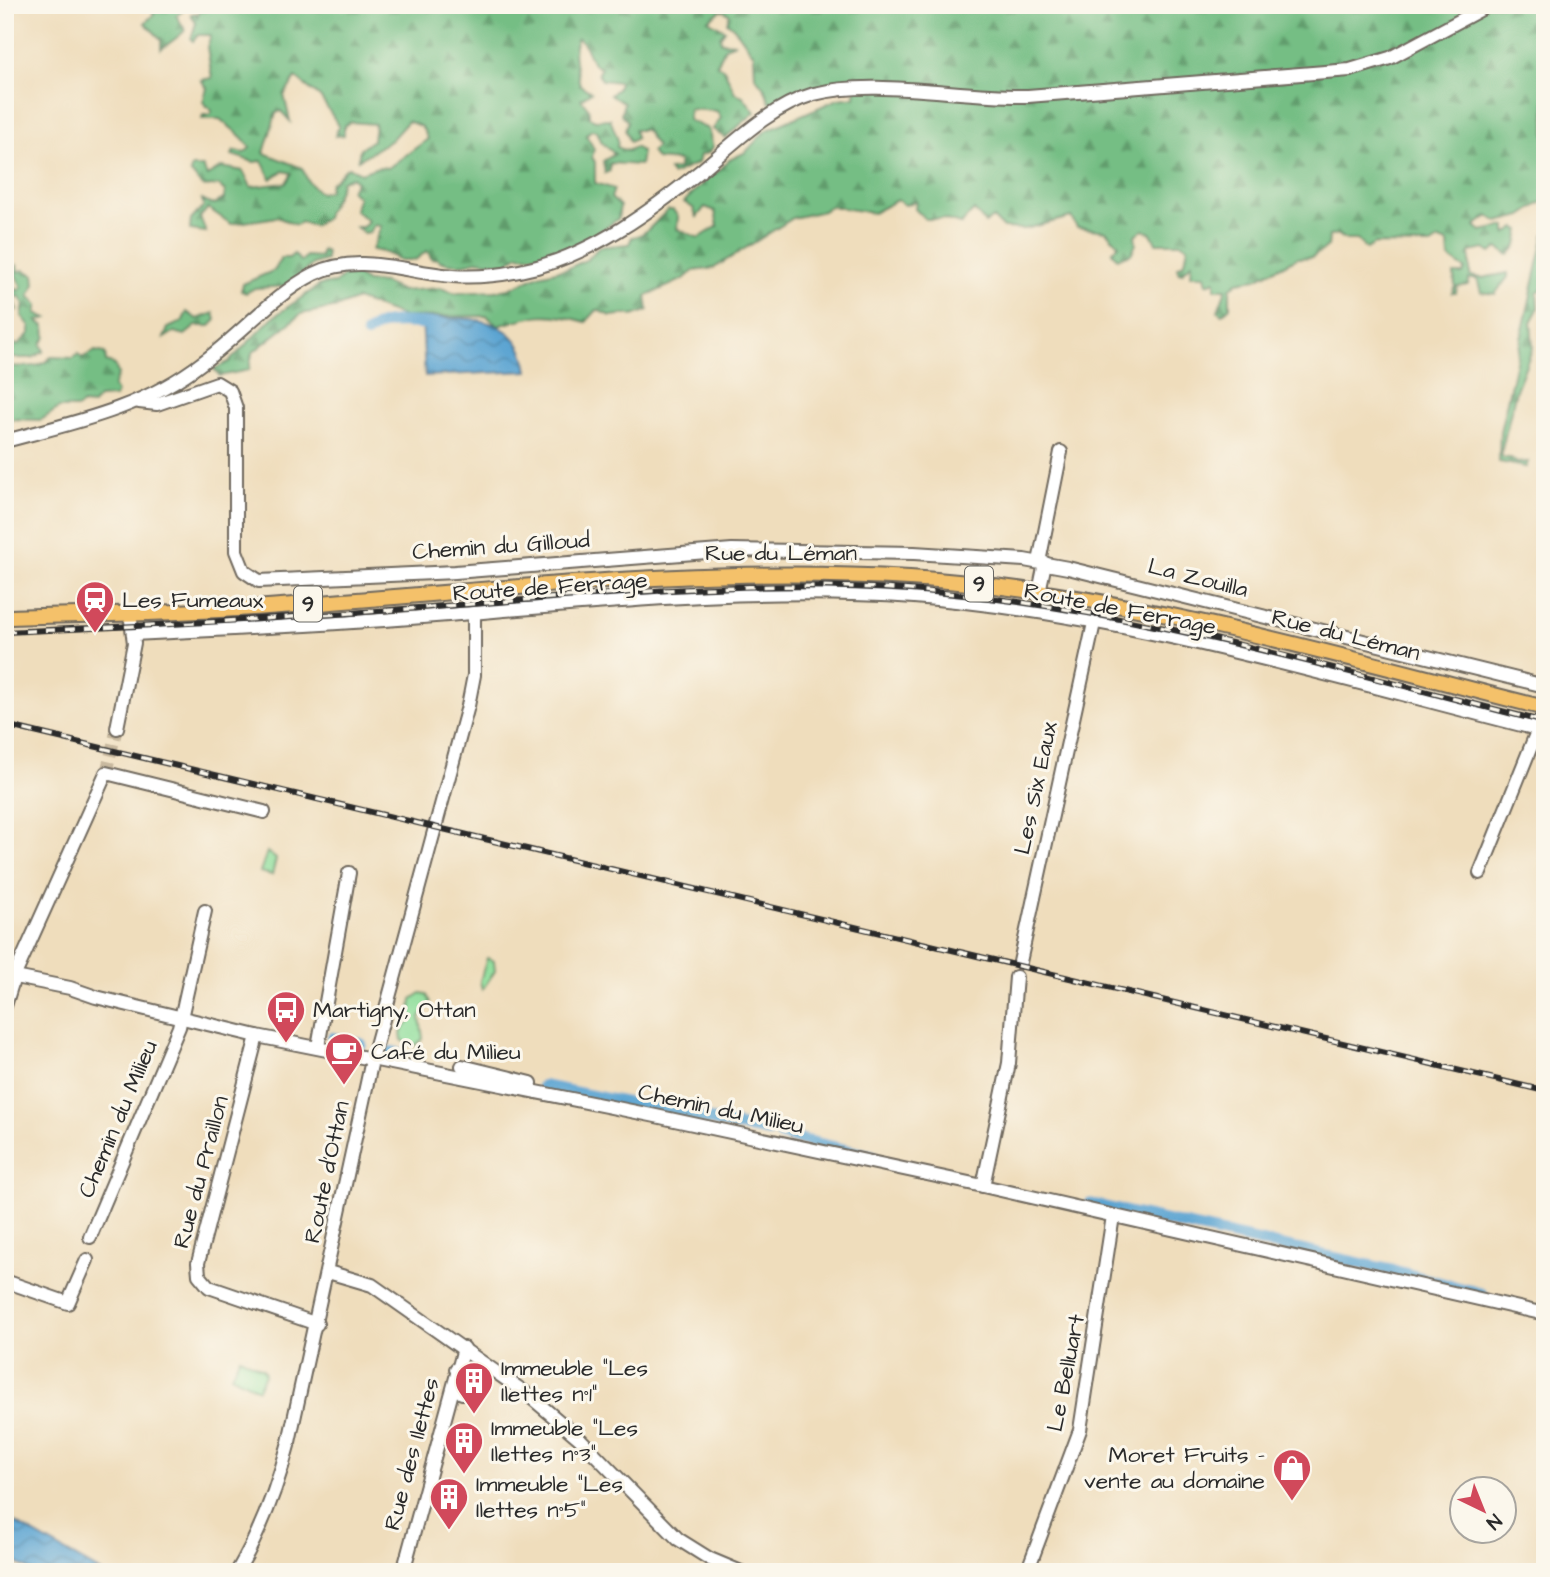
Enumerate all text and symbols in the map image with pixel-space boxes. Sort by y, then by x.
street label: Chemin du Gilloud [411,524,591,568]
street label: Rue du Léman [705,537,857,569]
street label: La Zouilla [1145,550,1252,606]
street label: Route de Ferrage [452,564,649,611]
road number: 9 [965,566,993,602]
street label: Route de Ferrage [1021,575,1219,644]
station icon: Les Fumeaux [74,579,116,634]
place label: Les Fumeaux [122,584,263,616]
road number: 9 [294,586,322,622]
street label: Rue du Léman [1268,601,1424,669]
street label: Les Six Eaux [1006,718,1066,857]
bus stop icon: Martigny, Ottan [265,989,307,1044]
place label: Martigny, Ottan [313,994,476,1027]
cafe icon: Café du Milieu [323,1031,365,1086]
street label: Chemin du Milieu [70,1035,166,1203]
place label: Café du Milieu [371,1036,521,1068]
street label: Chemin du Milieu [635,1076,807,1142]
street label: Rue du Praillon [165,1092,237,1252]
street label: Route d'Ottan [296,1098,358,1246]
street label: Le Belluart [1039,1311,1093,1434]
place label: Immeuble "Les Ilettes n°1" [501,1352,648,1410]
building icon: Immeuble "Les Ilettes n°1" [453,1360,495,1415]
street label: Rue des Ilettes [376,1374,448,1534]
place label: Immeuble "Les Ilettes n°3" [491,1412,638,1470]
building icon: Immeuble "Les Ilettes n°3" [443,1420,485,1475]
place label: Moret Fruits - vente au domaine [1084,1439,1265,1497]
shop icon: Moret Fruits - vente au domaine [1271,1447,1313,1502]
place label: Immeuble "Les Ilettes n°5" [476,1468,623,1526]
building icon: Immeuble "Les Ilettes n°5" [428,1476,470,1531]
north arrow [1448,1476,1518,1546]
text: N [1480,1507,1507,1535]

